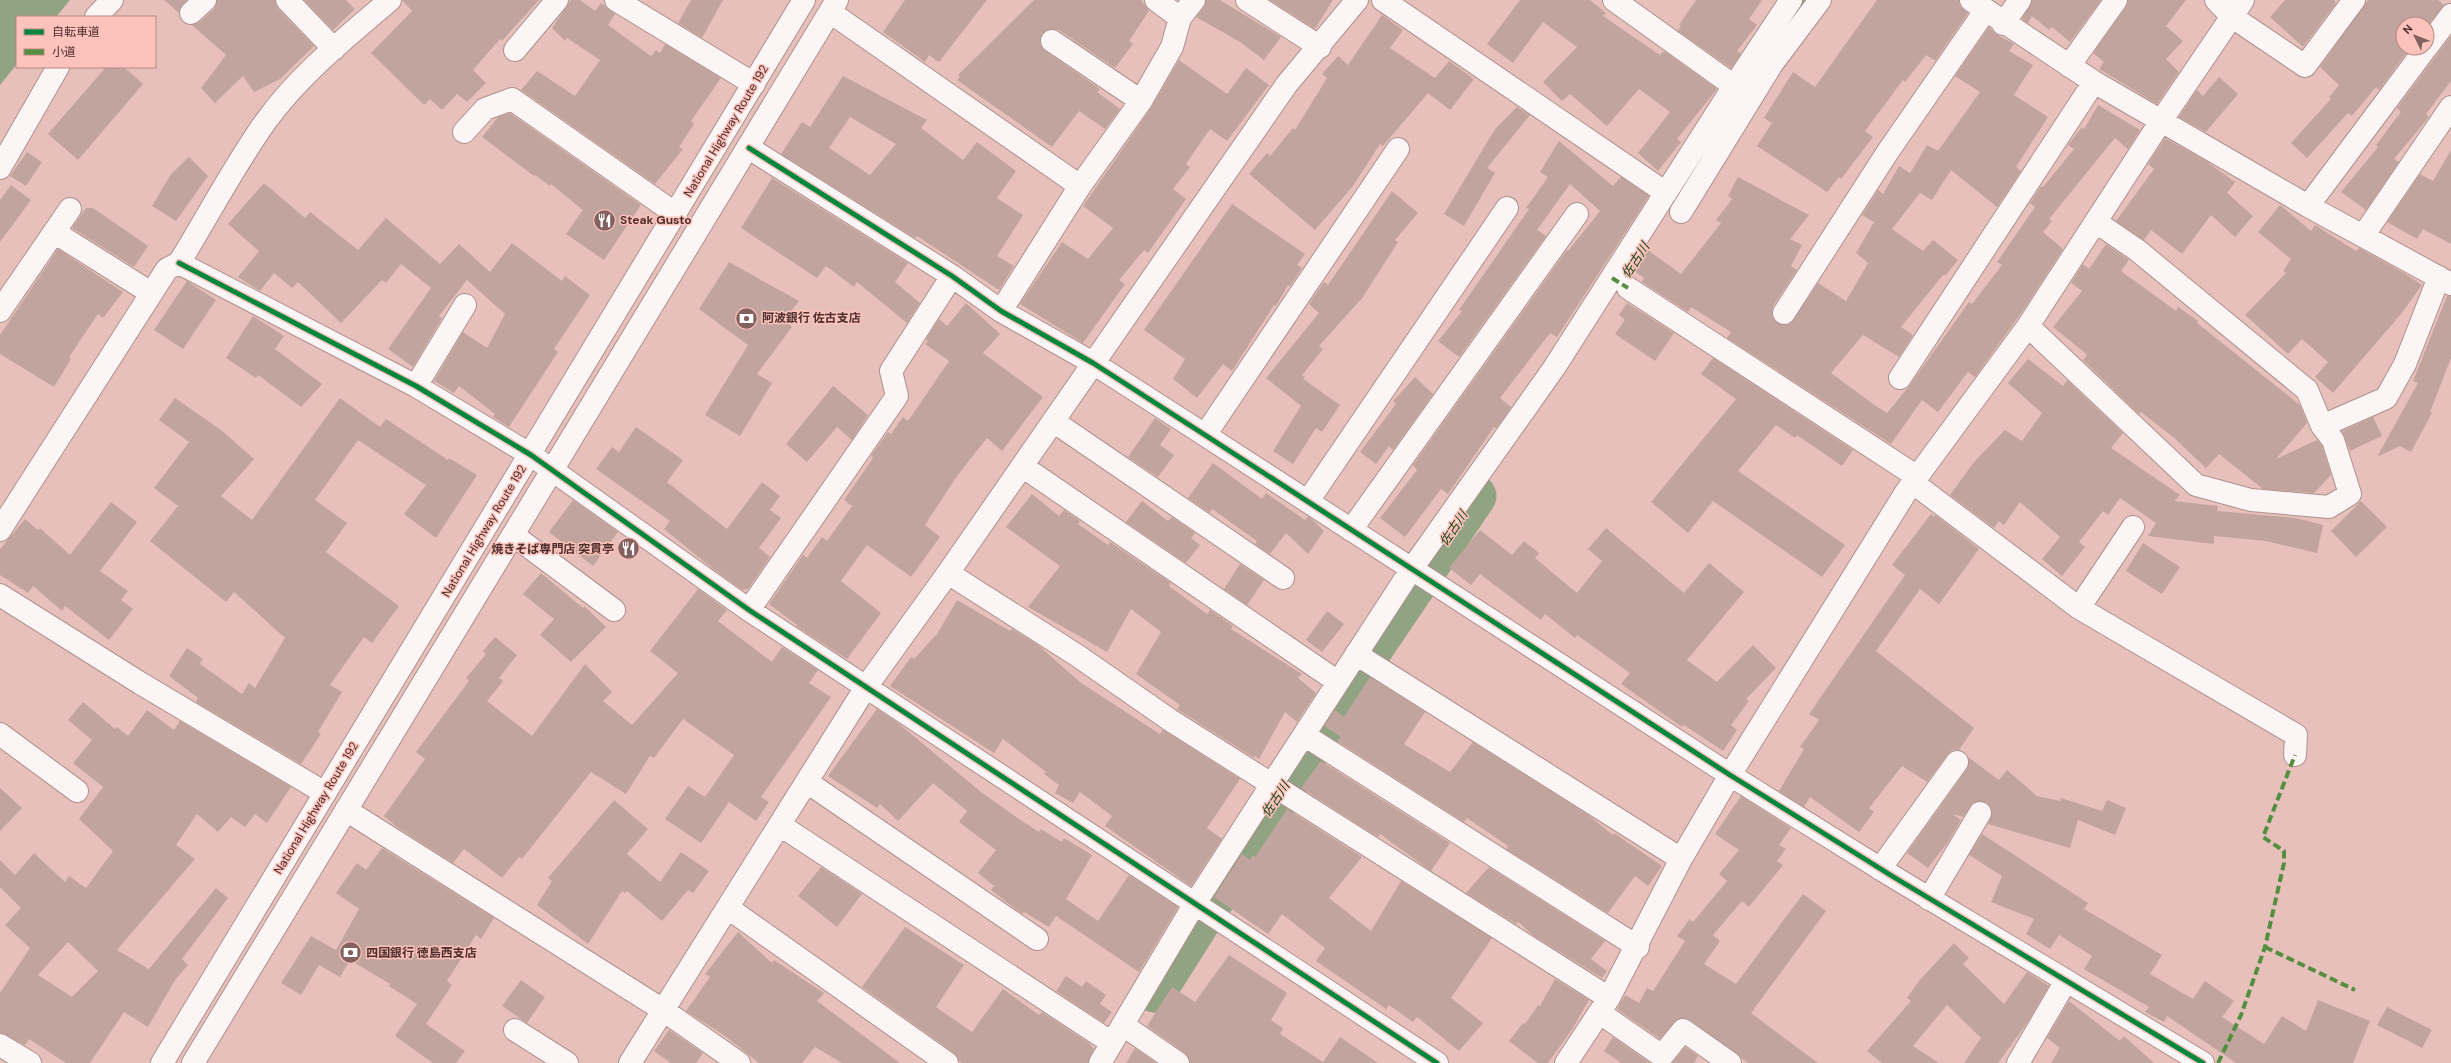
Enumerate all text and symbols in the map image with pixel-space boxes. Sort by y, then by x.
legend [16,16,156,68]
north arrow [2395,16,2435,56]
text: N [2400,21,2416,37]
text: 自転車道 [52,24,100,40]
text: 小道 [52,44,76,60]
street label: National Highway Route 192 [680,62,772,200]
restaurant icon: Steak Gusto [591,207,617,233]
place label: Steak Gusto [620,212,692,228]
water label: 佐古川 [1618,238,1654,281]
bank icon: 阿波銀行 佐古支店 [733,305,759,331]
place label: 阿波銀行 佐古支店 [762,310,861,326]
street label: National Highway Route 192 [438,462,530,600]
water label: 佐古川 [1435,506,1472,549]
restaurant icon: 焼きそば専門店 突貫亭 [616,536,642,562]
place label: 焼きそば専門店 突貫亭 [491,541,614,557]
street label: National Highway Route 192 [270,739,362,877]
water label: 佐古川 [1258,777,1294,820]
bank icon: 四国銀行 徳島西支店 [337,940,363,966]
place label: 四国銀行 徳島西支店 [366,945,477,961]

